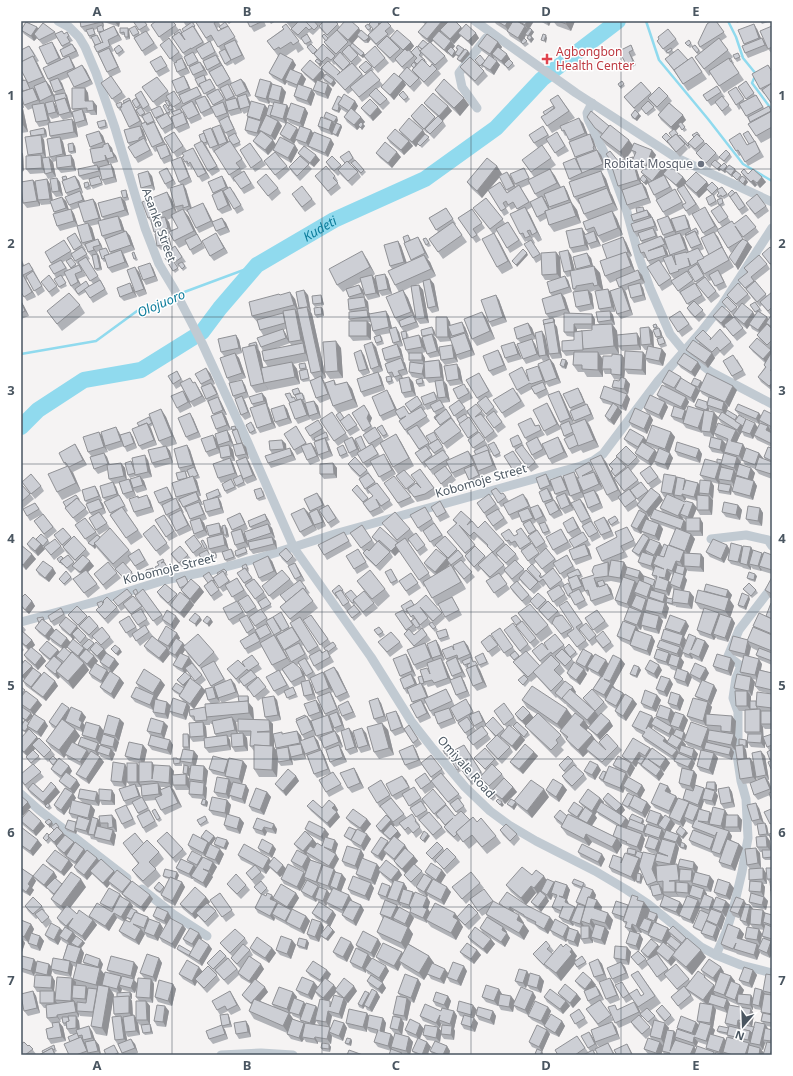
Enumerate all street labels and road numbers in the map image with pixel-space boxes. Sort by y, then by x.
street label: Asanke Street [138,186,181,265]
street label: Kobomoje Street [433,459,529,502]
street label: Kobomoje Street [121,549,217,588]
street label: Omiyale Road [434,732,499,801]

